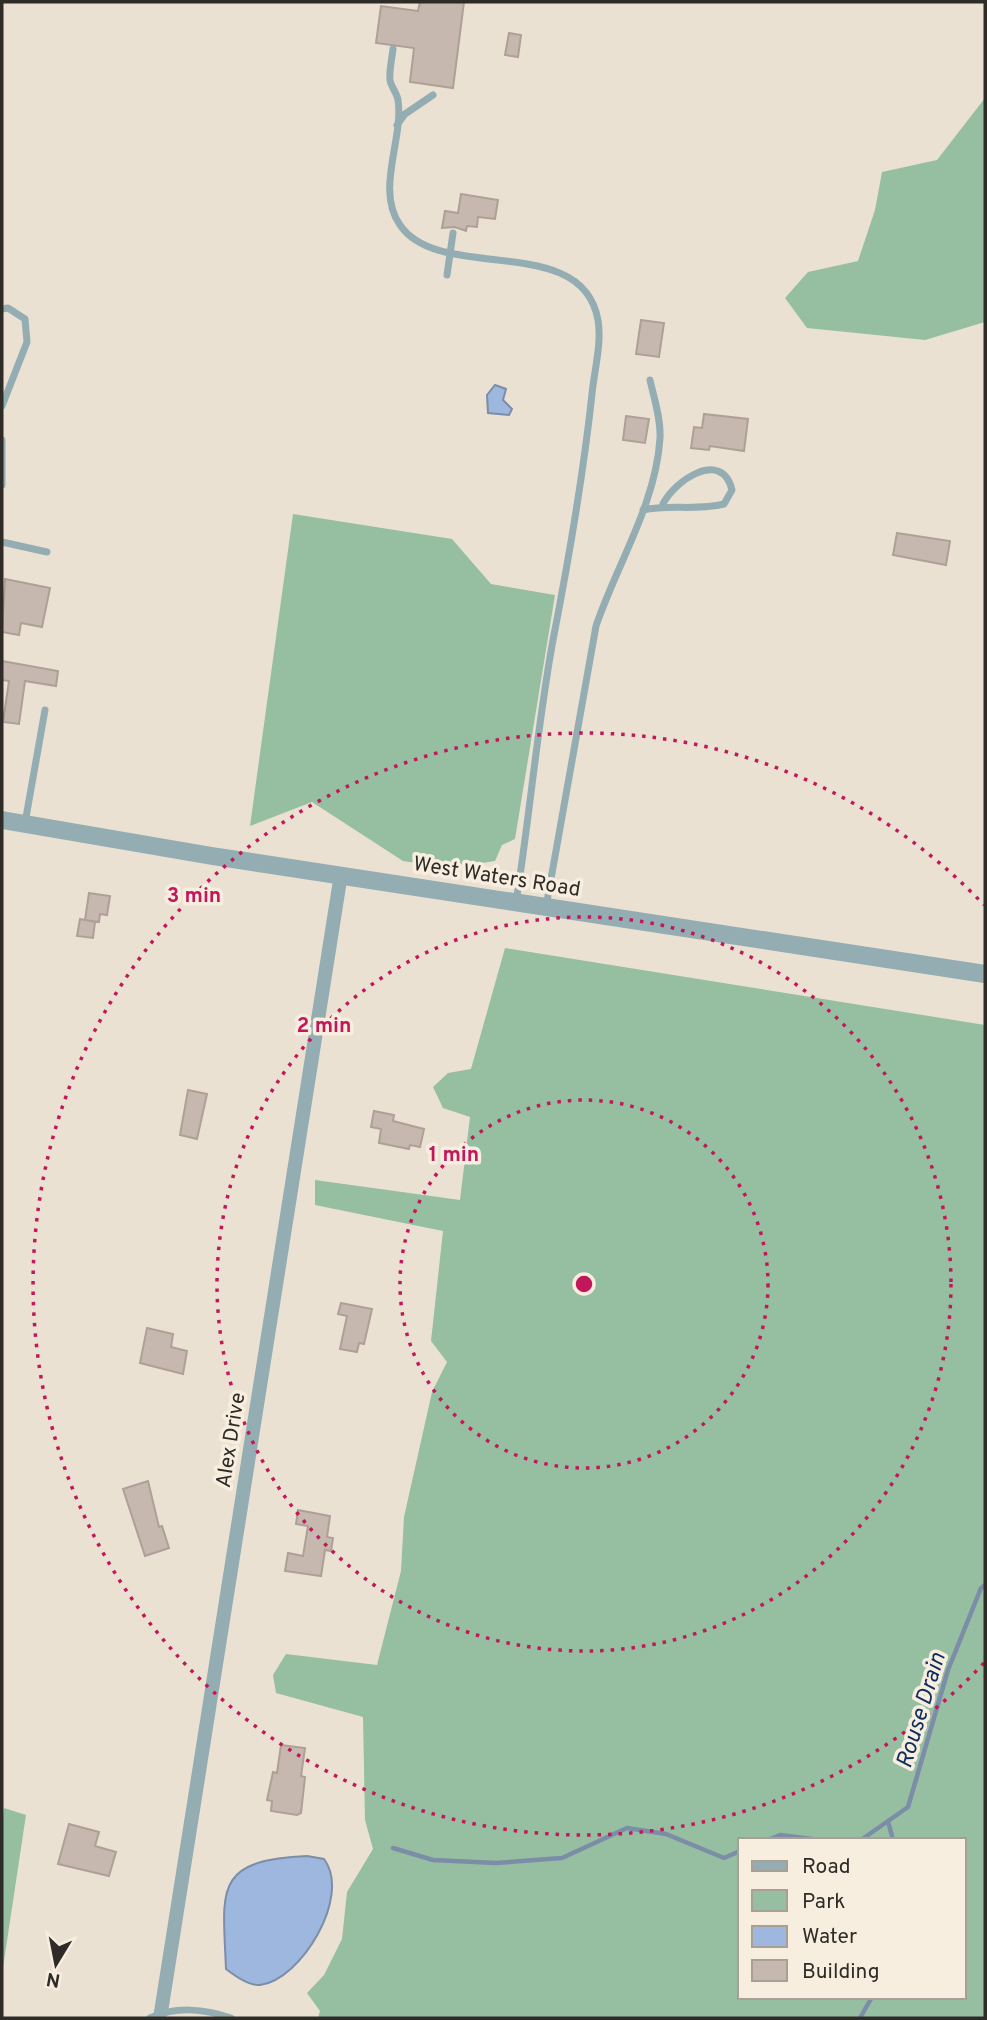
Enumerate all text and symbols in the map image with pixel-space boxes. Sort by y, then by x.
street label: West Waters Road [411,851,582,904]
text: 3 min [167,883,221,910]
text: 2 min [297,1013,351,1040]
text: 1 min [429,1142,479,1169]
centre of rings [572,1272,596,1296]
street label: Alex Drive [211,1391,252,1490]
water label: Rouse Drain [891,1649,954,1772]
legend [738,1838,966,1999]
text: Road [802,1854,851,1881]
text: Park [802,1889,845,1916]
text: Water [802,1924,857,1951]
north arrow [21,1929,91,1999]
text: Building [802,1959,880,1986]
text: N [45,1966,62,1992]

